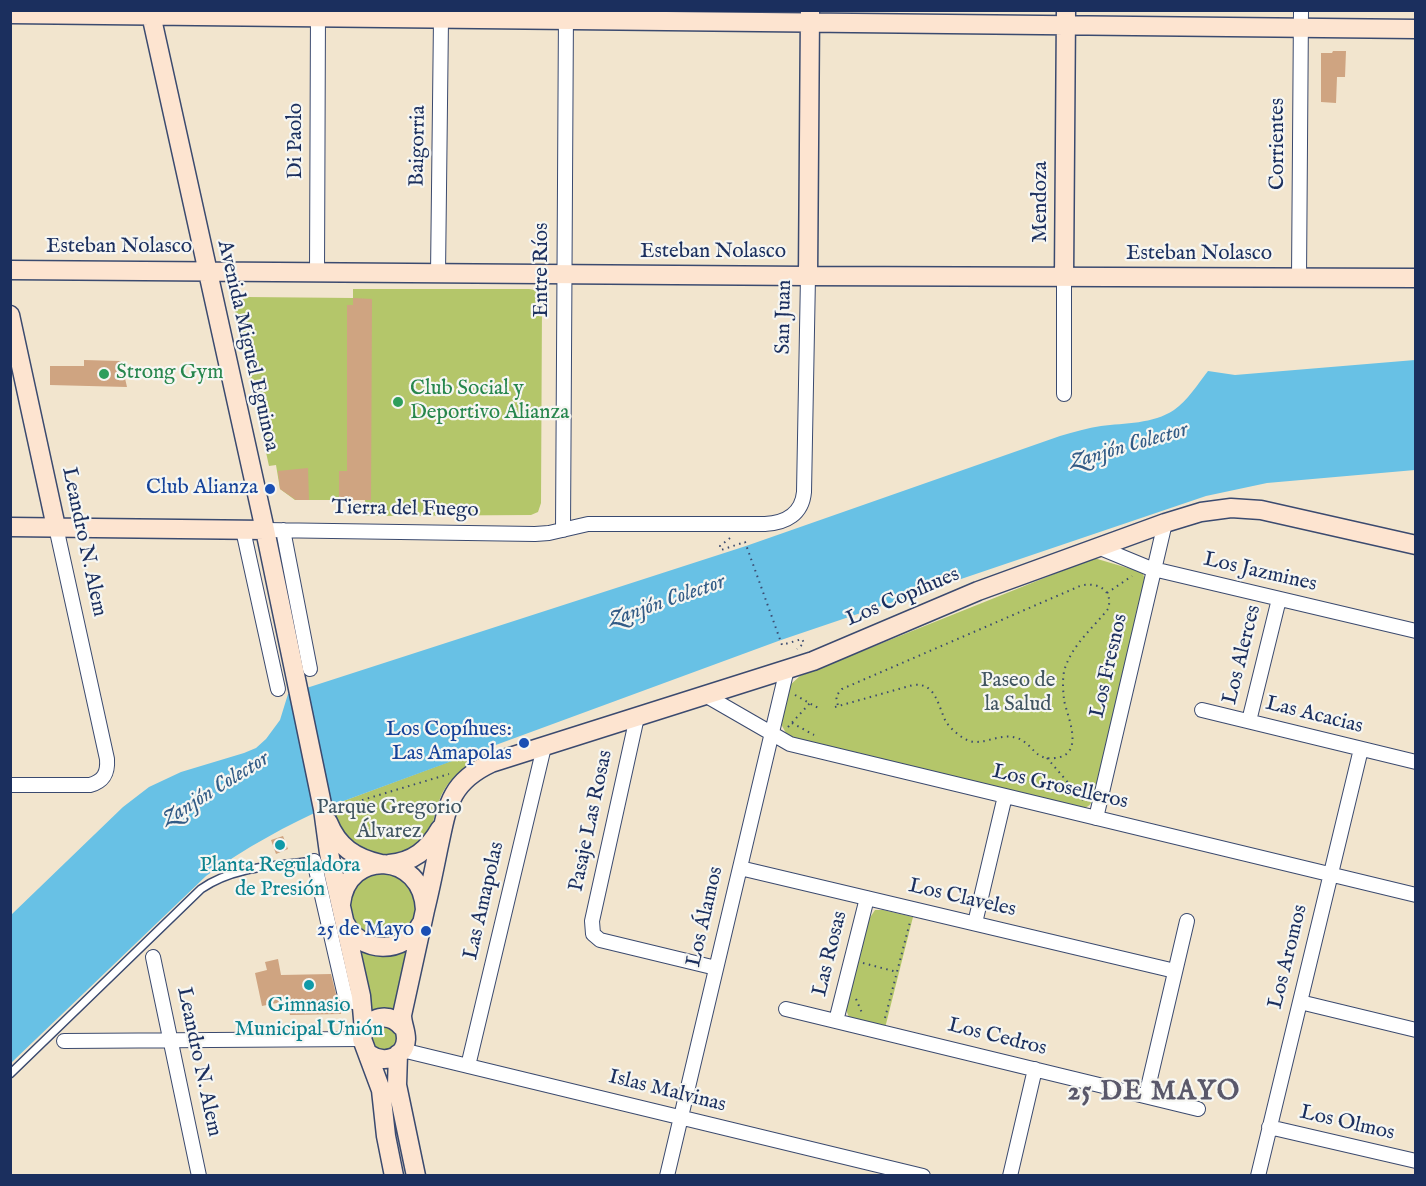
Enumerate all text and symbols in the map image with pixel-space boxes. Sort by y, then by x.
street label: Corrientes [1266,98,1292,190]
street label: Di Paolo [284,103,310,179]
street label: Baigorria [406,105,432,187]
street label: Mendoza [1029,161,1055,243]
street label: Entre Ríos [530,223,556,317]
street label: Esteban Nolasco [46,235,192,261]
street label: Avenida Miguel Eguinoa [210,238,284,454]
street label: Esteban Nolasco [640,240,786,266]
street label: Esteban Nolasco [1126,242,1272,268]
street label: San Juan [772,279,798,355]
place label: Strong Gym [116,361,223,387]
marker: Strong Gym [97,367,111,381]
place label: Club Social y Deportivo Alianza [410,377,569,427]
marker: Club Social y Deportivo Alianza [391,395,405,409]
water label: Zanjón Colector [1067,417,1191,477]
street label: Leandro N. Alem [55,465,111,619]
place label: Club Alianza [146,476,258,502]
marker: Club Alianza [263,482,277,496]
street label: Tierra del Fuego [331,496,479,524]
street label: Los Jazmines [1201,548,1319,598]
street label: Los Copíhues [843,563,963,633]
water label: Zanjón Colector [605,570,729,634]
street label: Los Alerces [1218,603,1268,707]
street label: Los Fresnos [1086,611,1134,721]
park label: Paseo de la Salud [981,669,1055,719]
street label: Las Acacias [1263,692,1365,740]
place label: Los Copíhues: Las Amapolas [386,718,512,768]
marker: Los Copíhues: Las Amapolas [517,736,531,750]
water label: Zanjón Colector [157,746,275,834]
street label: Pasaje Las Rosas [565,748,619,894]
street label: Los Groselleros [990,760,1130,816]
park label: Parque Gregorio Álvarez [316,796,462,846]
marker: Planta Reguladora de Presión [273,838,287,852]
street label: Las Amapolas [459,840,511,962]
place label: Planta Reguladora de Presión [200,854,360,904]
street label: Los Álamos [682,864,730,970]
street label: Los Claveles [906,874,1018,924]
street label: Los Aromos [1264,902,1314,1012]
street label: Las Rosas [808,909,854,999]
place label: 25 de Mayo [317,918,414,944]
marker: 25 de Mayo [419,924,433,938]
marker: Gimnasio Municipal Unión [302,978,316,992]
street label: Leandro N. Alem [170,985,226,1139]
place label: Gimnasio Municipal Unión [235,994,383,1044]
street label: Los Cedros [945,1014,1049,1062]
street label: Islas Malvinas [606,1065,728,1119]
district label: 25 DE MAYO [1067,1077,1241,1109]
street label: Los Olmos [1297,1101,1397,1147]

